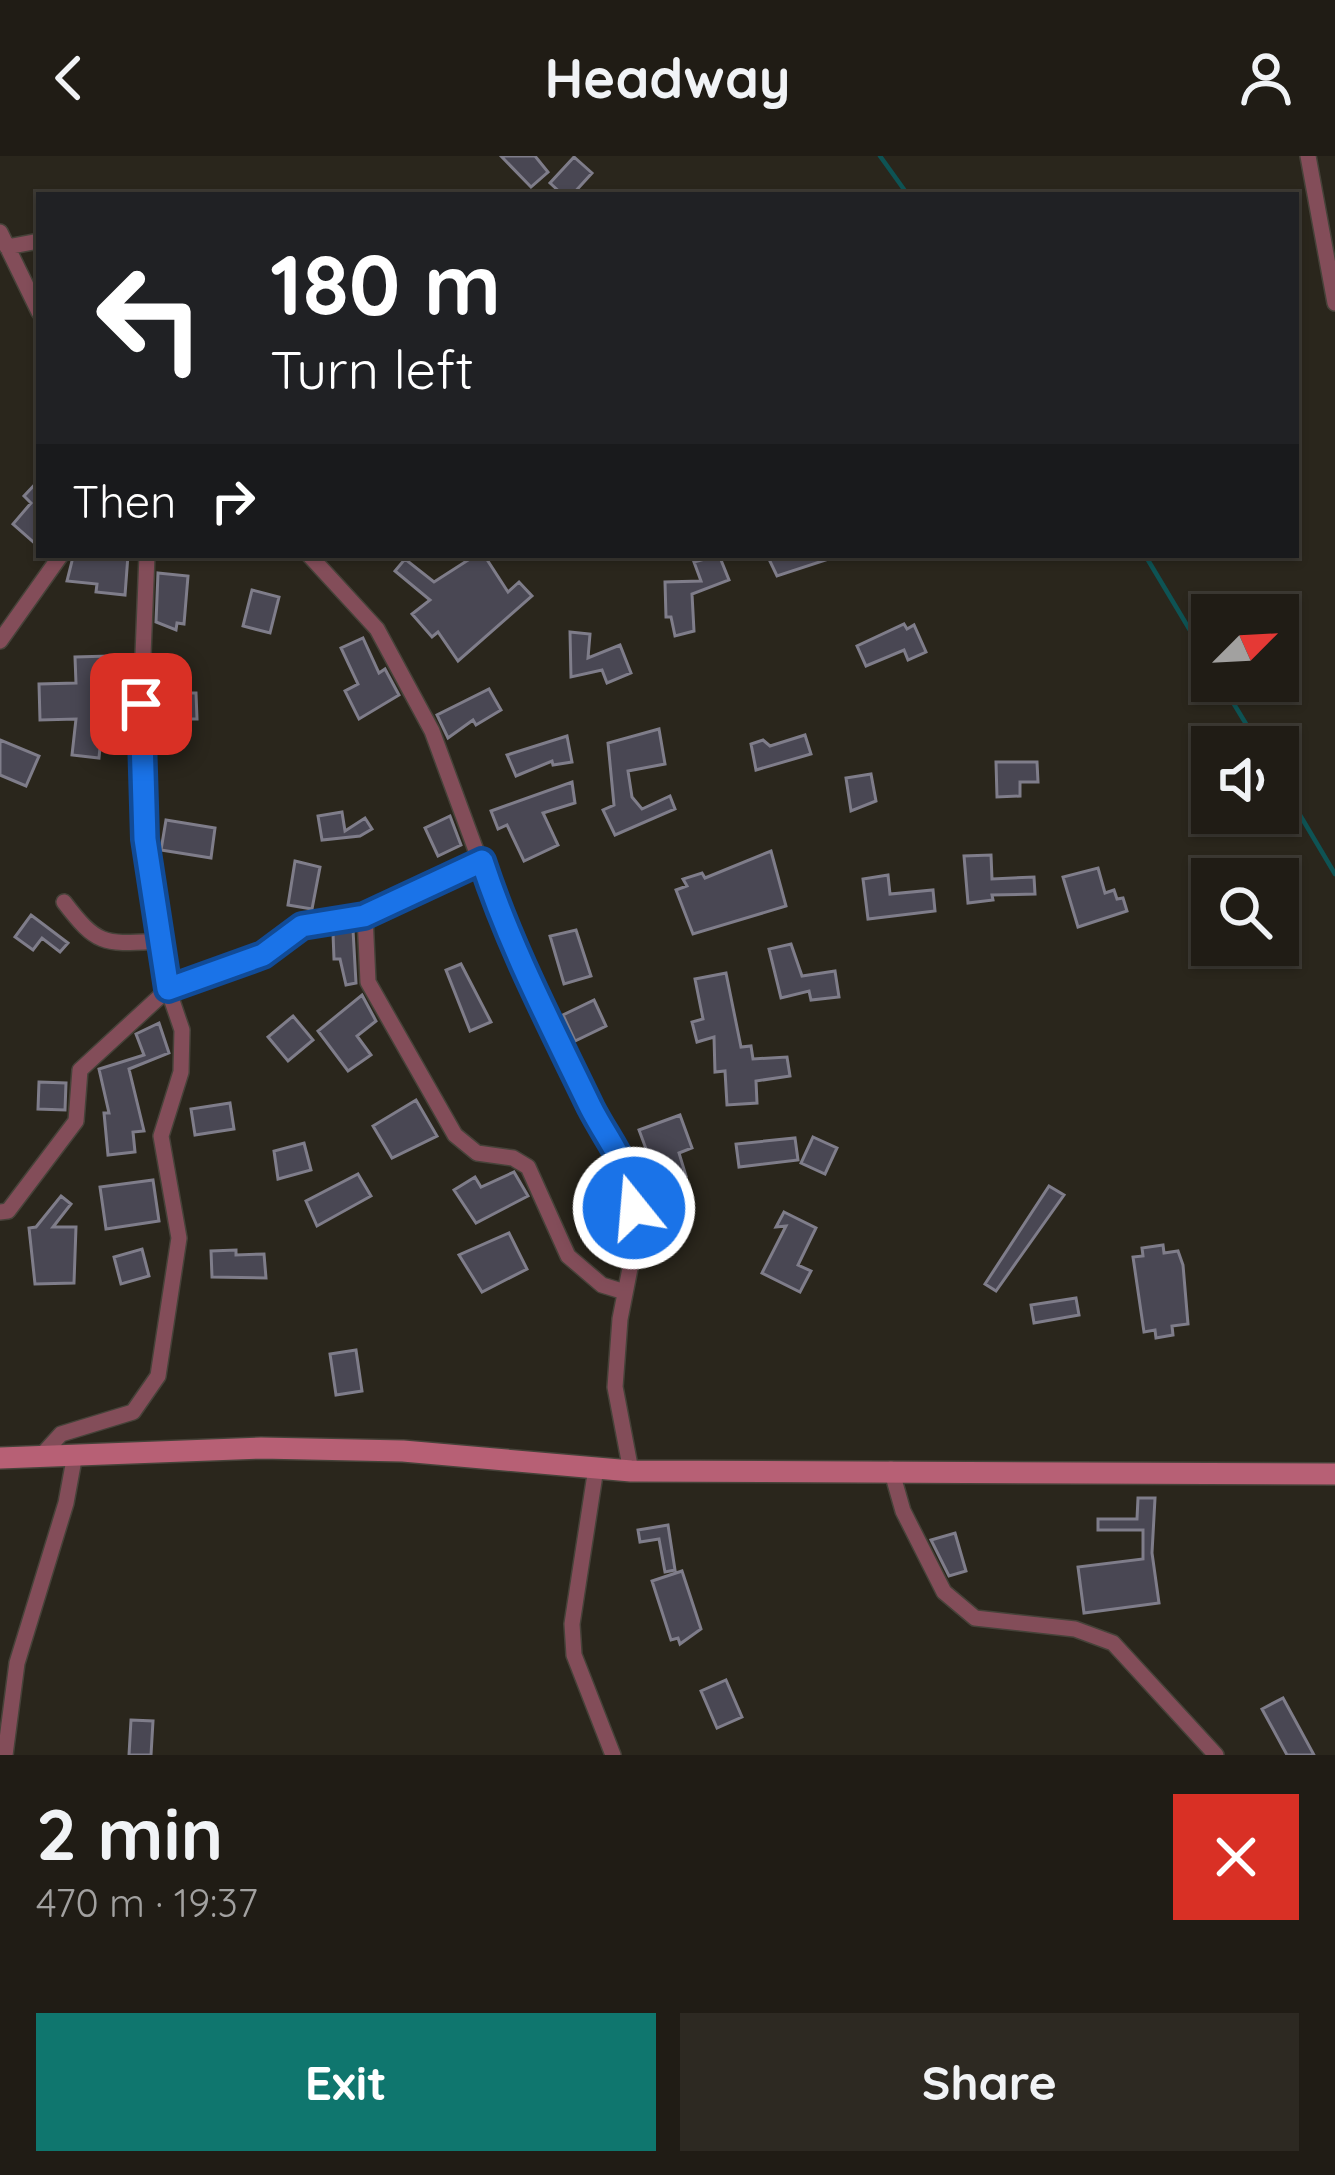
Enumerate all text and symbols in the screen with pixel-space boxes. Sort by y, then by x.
text: Headway [544,44,791,112]
icon: back [36,45,102,111]
icon: person [1233,45,1299,111]
text: 180 m [270,231,501,336]
icon: left [72,240,228,396]
text: Turn left [270,335,474,403]
icon: right [200,468,266,534]
text: Then [72,473,176,529]
north arrow [1191,594,1299,702]
map controls [1191,594,1299,966]
pin [90,653,192,755]
icon: arrive [108,671,174,737]
button: sound [1191,726,1299,834]
button: search [1191,858,1299,966]
position arrow [571,1145,697,1271]
text: 2 min [36,1788,223,1878]
button: close [1173,1794,1299,1920]
text: 470 m · 19:37 [36,1878,258,1927]
button: Exit [36,2013,656,2151]
button: Share [680,2013,1299,2151]

